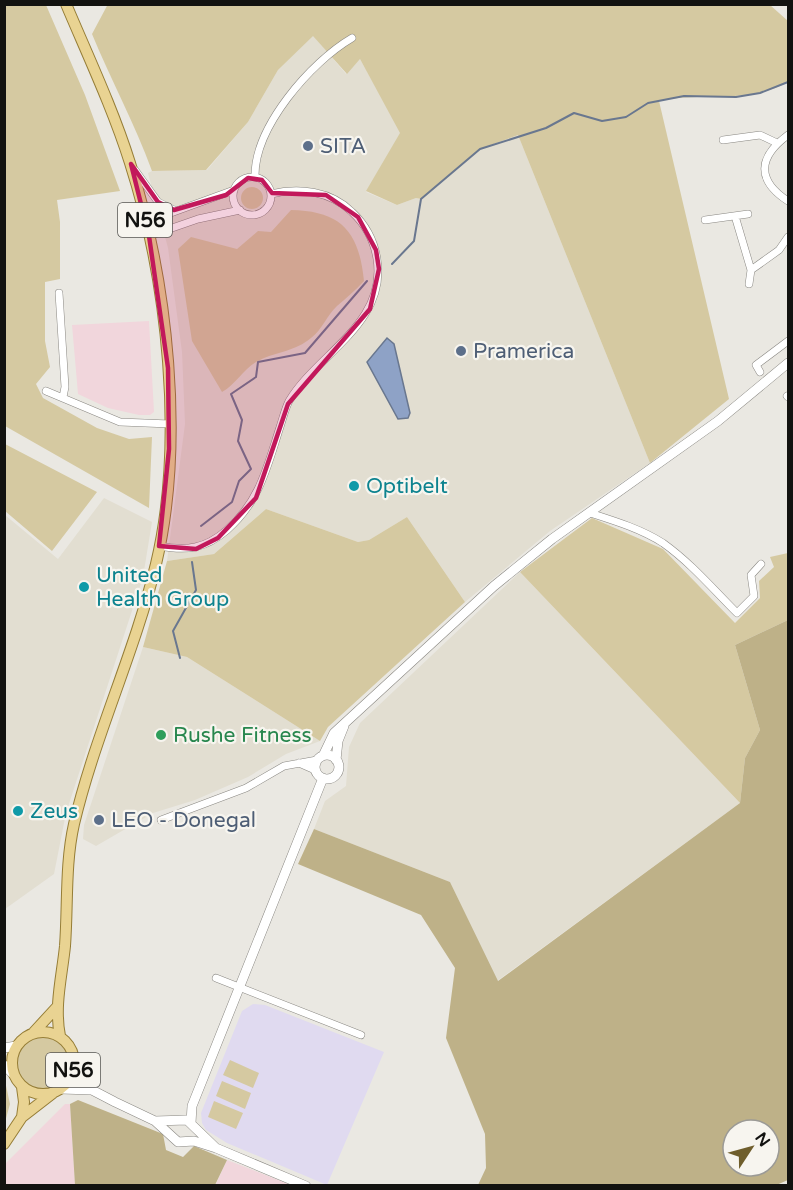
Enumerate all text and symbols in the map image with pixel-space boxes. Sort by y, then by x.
place label: SITA [320,134,366,159]
marker: SITA [301,139,315,153]
road number: N56 [118,203,172,237]
place label: Pramerica [473,339,574,364]
marker: Pramerica [454,344,468,358]
place label: Optibelt [366,474,448,499]
marker: Optibelt [347,479,361,493]
place label: United Health Group [96,563,229,612]
marker: United Health Group [77,580,91,594]
place label: Rushe Fitness [173,723,312,748]
marker: Rushe Fitness [154,728,168,742]
place label: Zeus [30,799,78,824]
marker: Zeus [11,804,25,818]
place label: LEO - Donegal [111,808,256,833]
marker: LEO - Donegal [92,813,106,827]
road number: N56 [46,1053,100,1087]
north arrow [721,1118,781,1178]
text: N [750,1129,774,1151]

